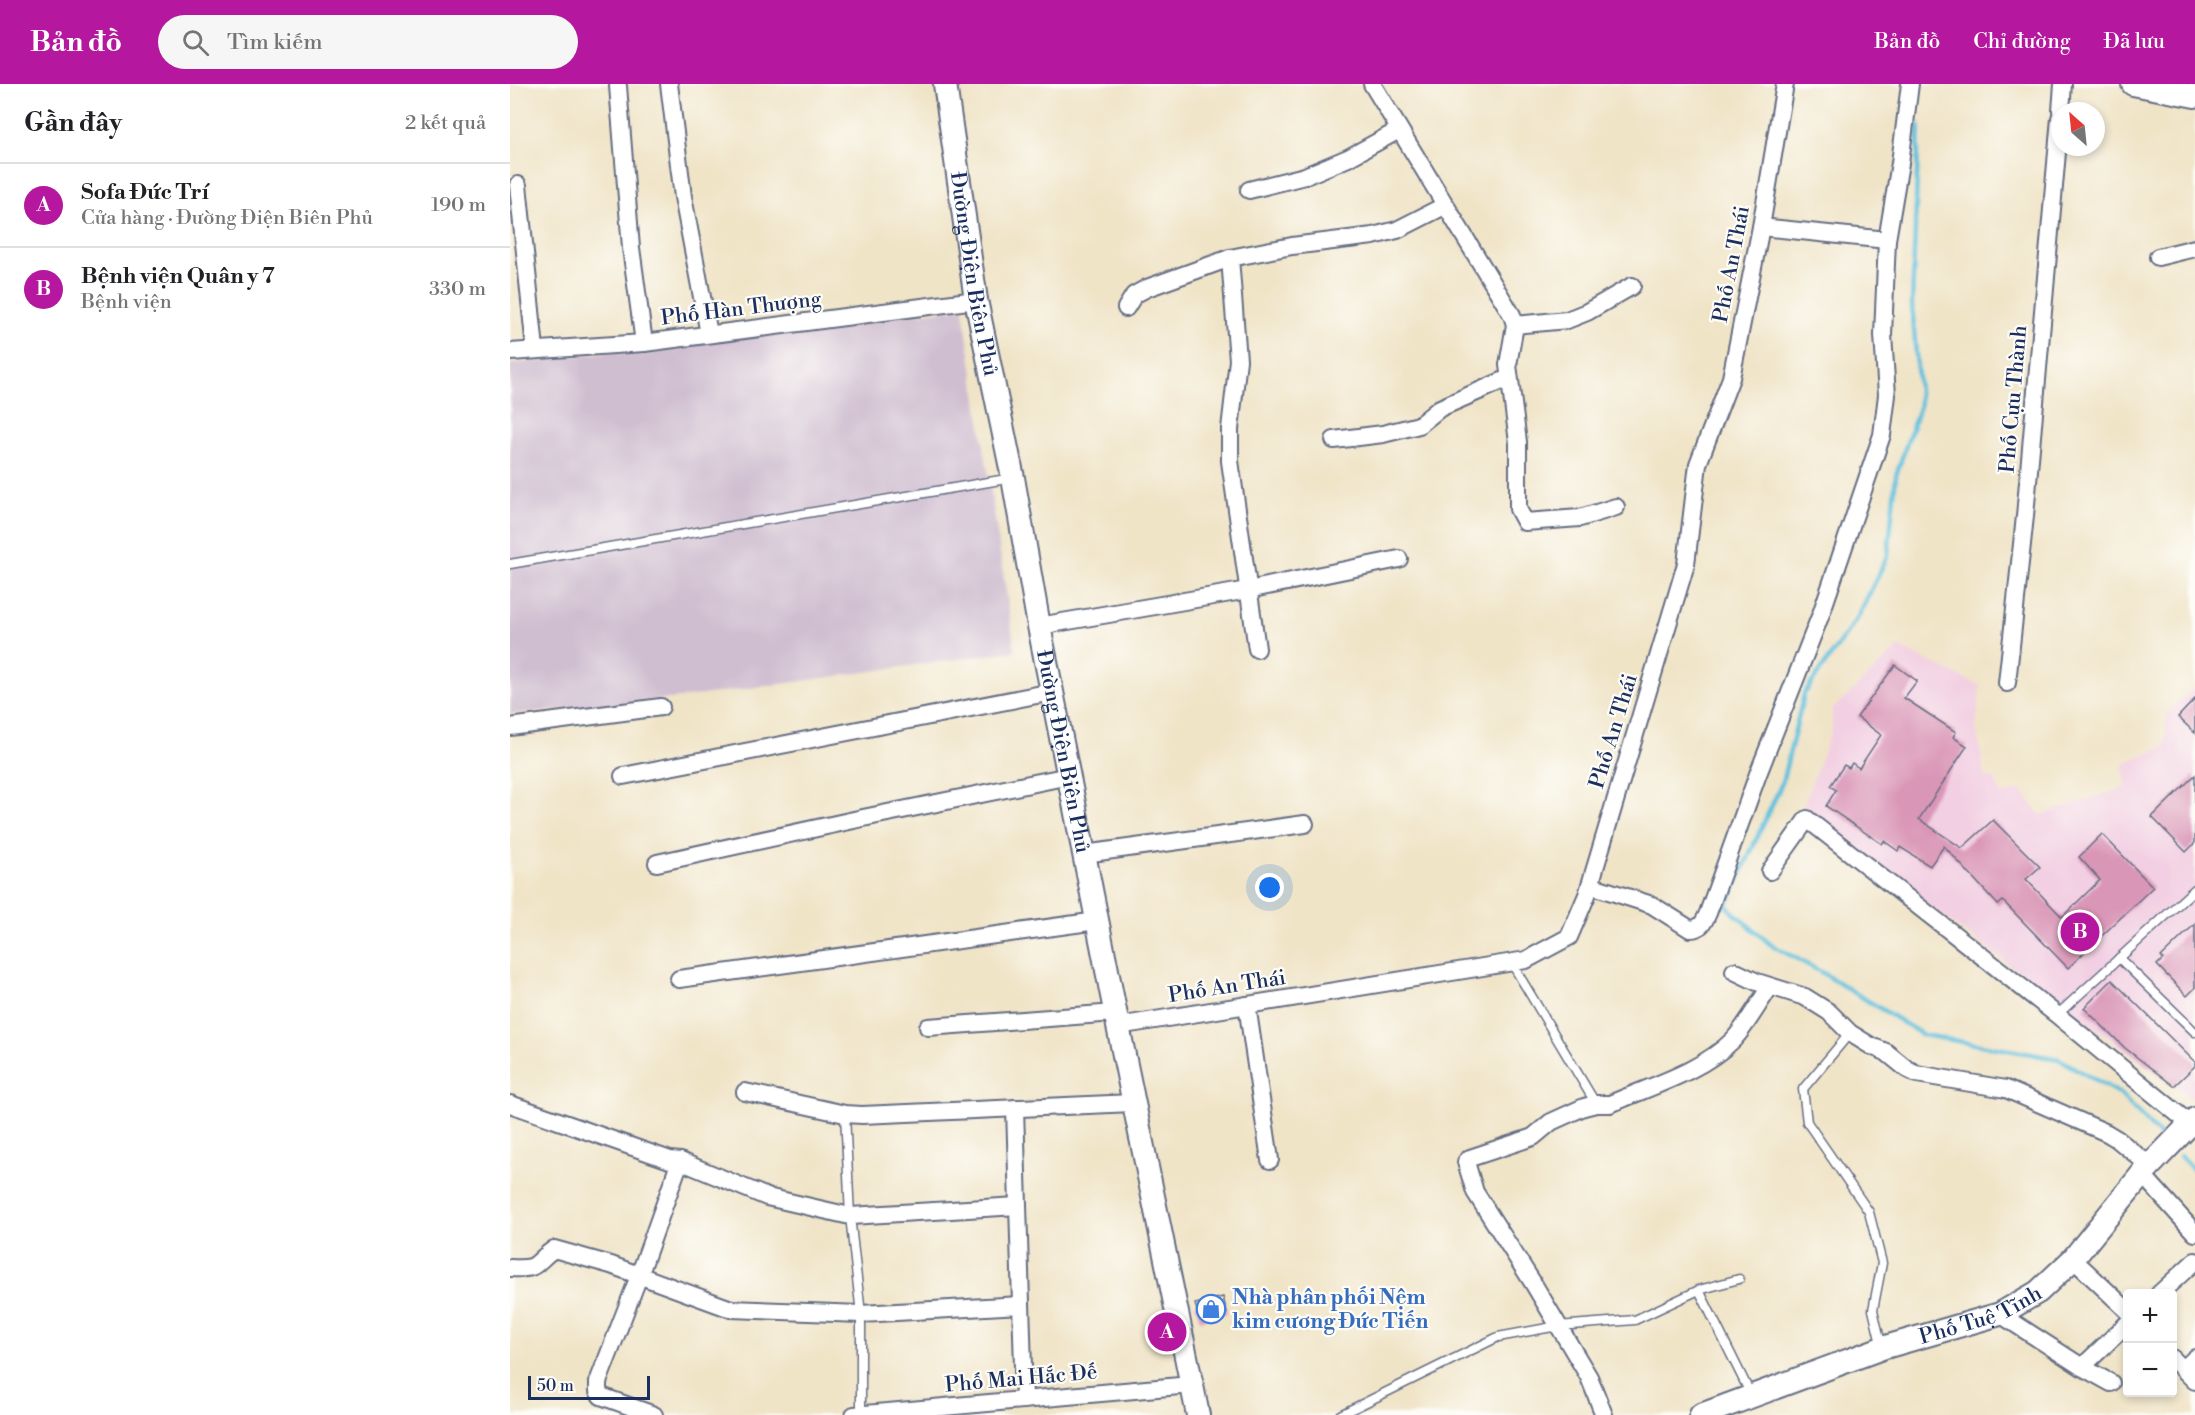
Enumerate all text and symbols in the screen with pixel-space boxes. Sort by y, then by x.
search box [158,15,578,69]
text: Bản đồ [30,25,122,60]
icon: search [179,26,212,59]
text: Tìm kiếm [227,29,323,56]
text: Bản đồ [1874,29,1940,55]
text: Chỉ đường [1973,29,2071,55]
text: Đã lưu [2104,29,2165,55]
north arrow [2051,102,2105,156]
text: Gần đây [24,107,122,139]
text: 2 kết quả [405,111,486,136]
street label: Đường Điện Biên Phủ [944,170,1003,378]
text: Sofa Đức Trí [81,179,209,206]
text: A [36,193,51,218]
text: 190 m [431,193,486,218]
street label: Phố An Thái [1708,203,1756,325]
text: Cửa hàng · Đường Điện Biên Phủ [81,206,373,231]
text: Bệnh viện Quân y 7 [81,263,275,290]
text: B [36,277,51,302]
text: 330 m [429,277,486,302]
street label: Phố Hàn Thượng [659,286,823,332]
text: Bệnh viện [81,290,172,315]
street label: Phố Cựu Thành [1995,324,2033,474]
street label: Đường Điện Biên Phủ [1030,648,1096,855]
street label: Phố An Thái [1584,671,1644,792]
your location [1255,873,1284,902]
pin: B [2060,910,2100,954]
street label: Phố An Thái [1166,965,1288,1009]
street label: Phố Tuệ Tĩnh [1916,1280,2047,1351]
place label: Nhà phân phối Nệm kim cương Đức Tiến [1232,1285,1429,1335]
map controls [2123,1289,2177,1397]
button: + [2123,1289,2177,1343]
shop icon: Nhà phân phối Nệm kim cương Đức Tiến [1195,1293,1227,1325]
pin: A [1148,1310,1186,1354]
button: − [2123,1343,2177,1397]
street label: Phố Mai Hắc Đế [944,1359,1098,1399]
scale bar [528,1373,650,1400]
text: 50 m [537,1376,574,1396]

